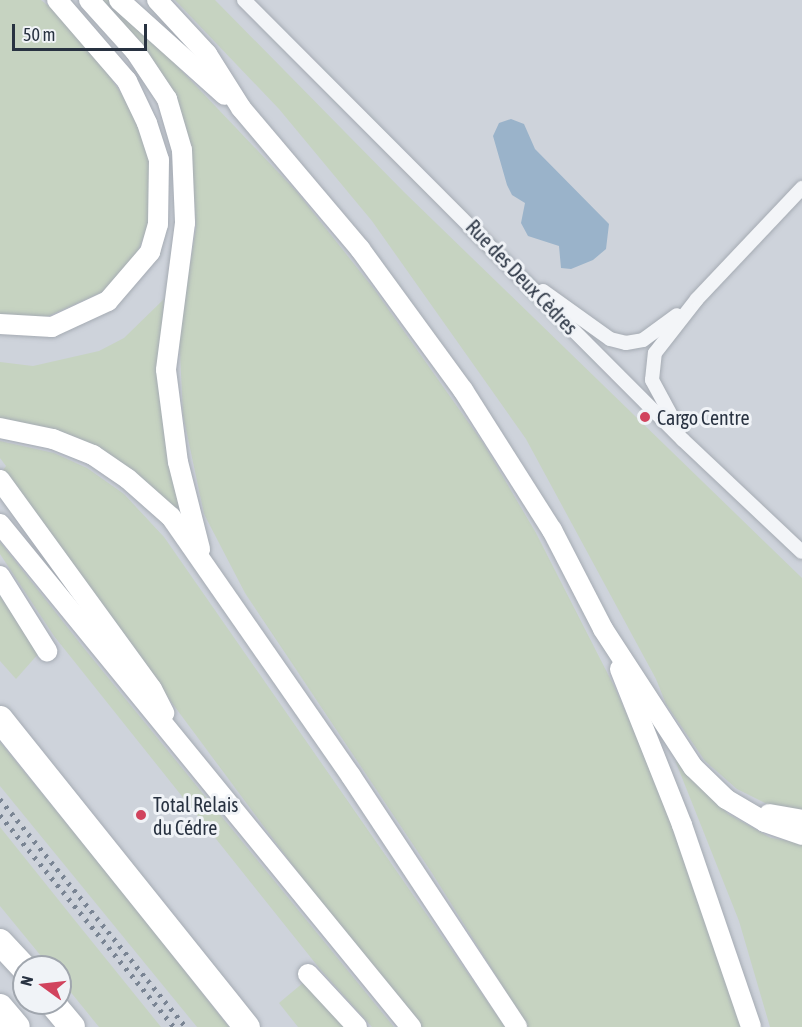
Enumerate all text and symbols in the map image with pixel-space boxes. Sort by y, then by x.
scale bar [15,12,150,50]
text: 50 m [23,24,55,45]
street label: Rue des Deux Cèdres [461,215,583,339]
place label: Cargo Centre [657,405,749,429]
marker: Cargo Centre [638,410,652,424]
place label: Total Relais du Cédre [153,792,238,839]
marker: Total Relais du Cédre [134,808,148,822]
north arrow [12,955,72,1015]
text: N [17,974,36,988]

